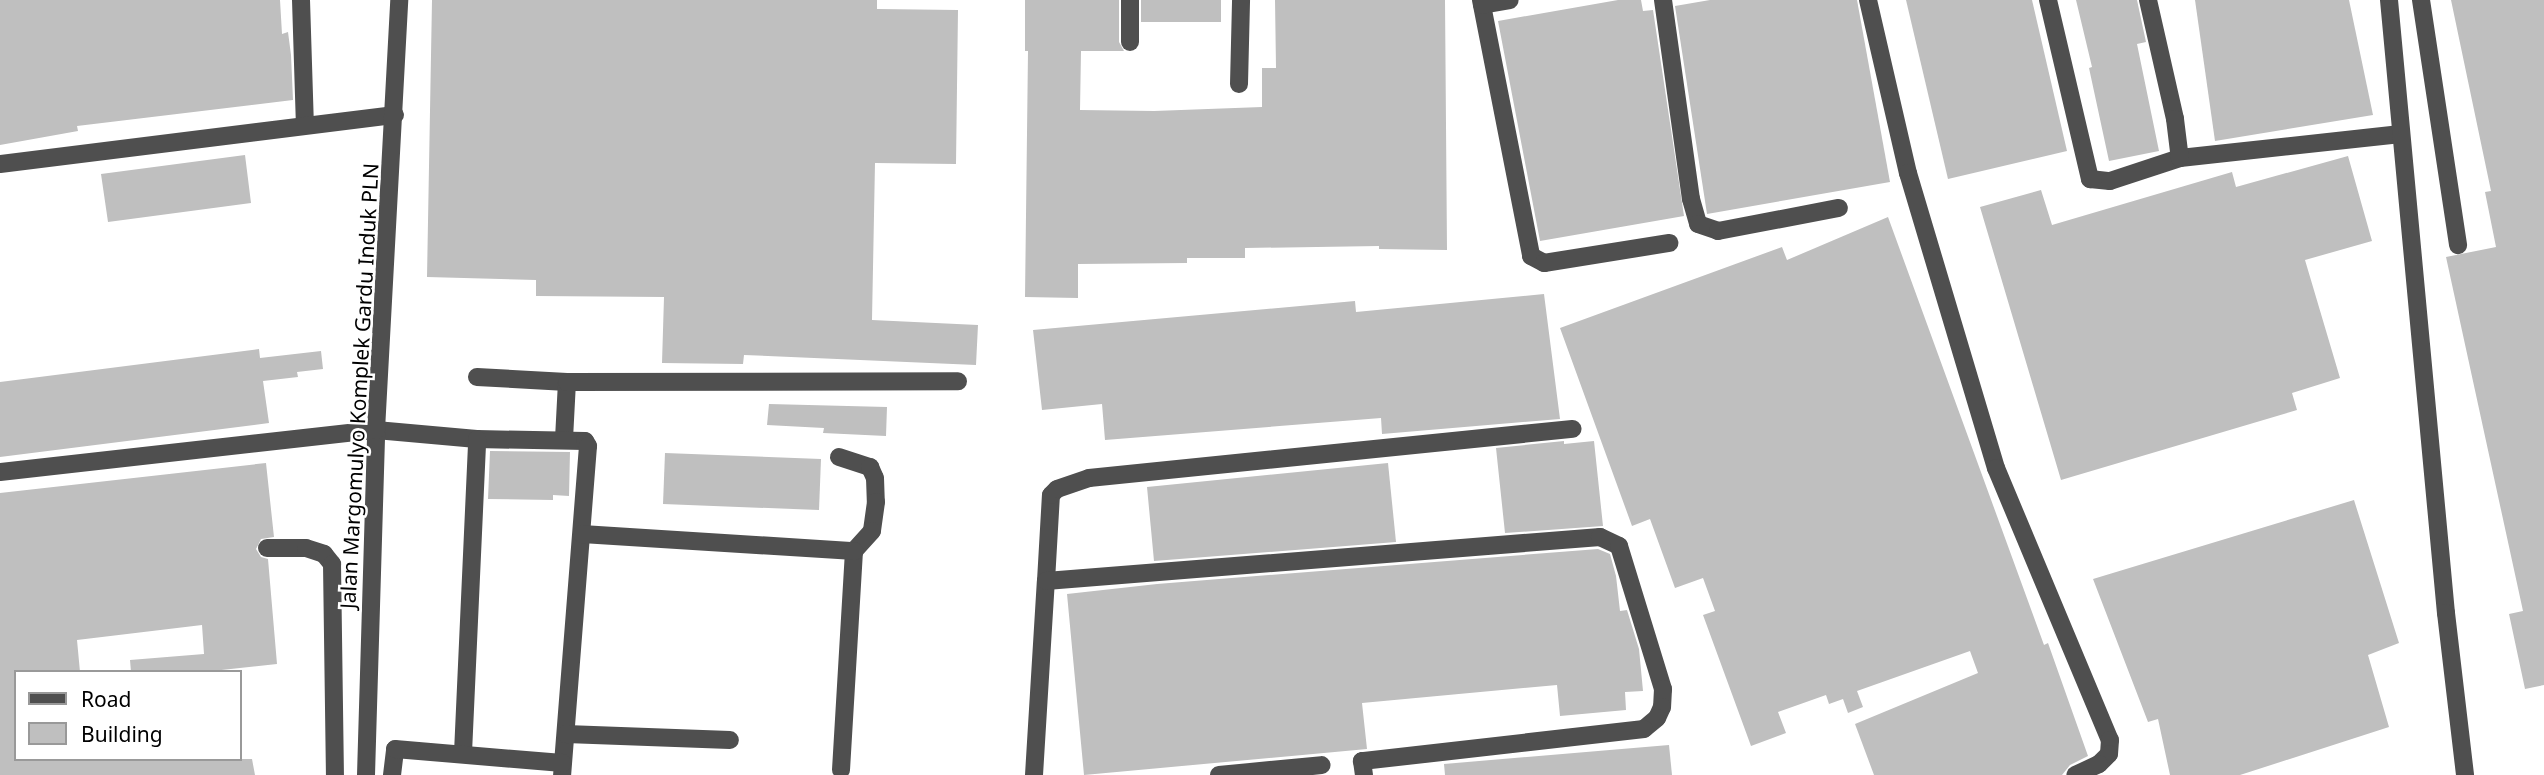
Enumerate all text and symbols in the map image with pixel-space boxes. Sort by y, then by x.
street label: Jalan Margomulyo Komplek Gardu Induk PLN [335,163,383,609]
legend [14,670,242,761]
text: Road [81,685,131,713]
text: Building [81,720,163,748]

